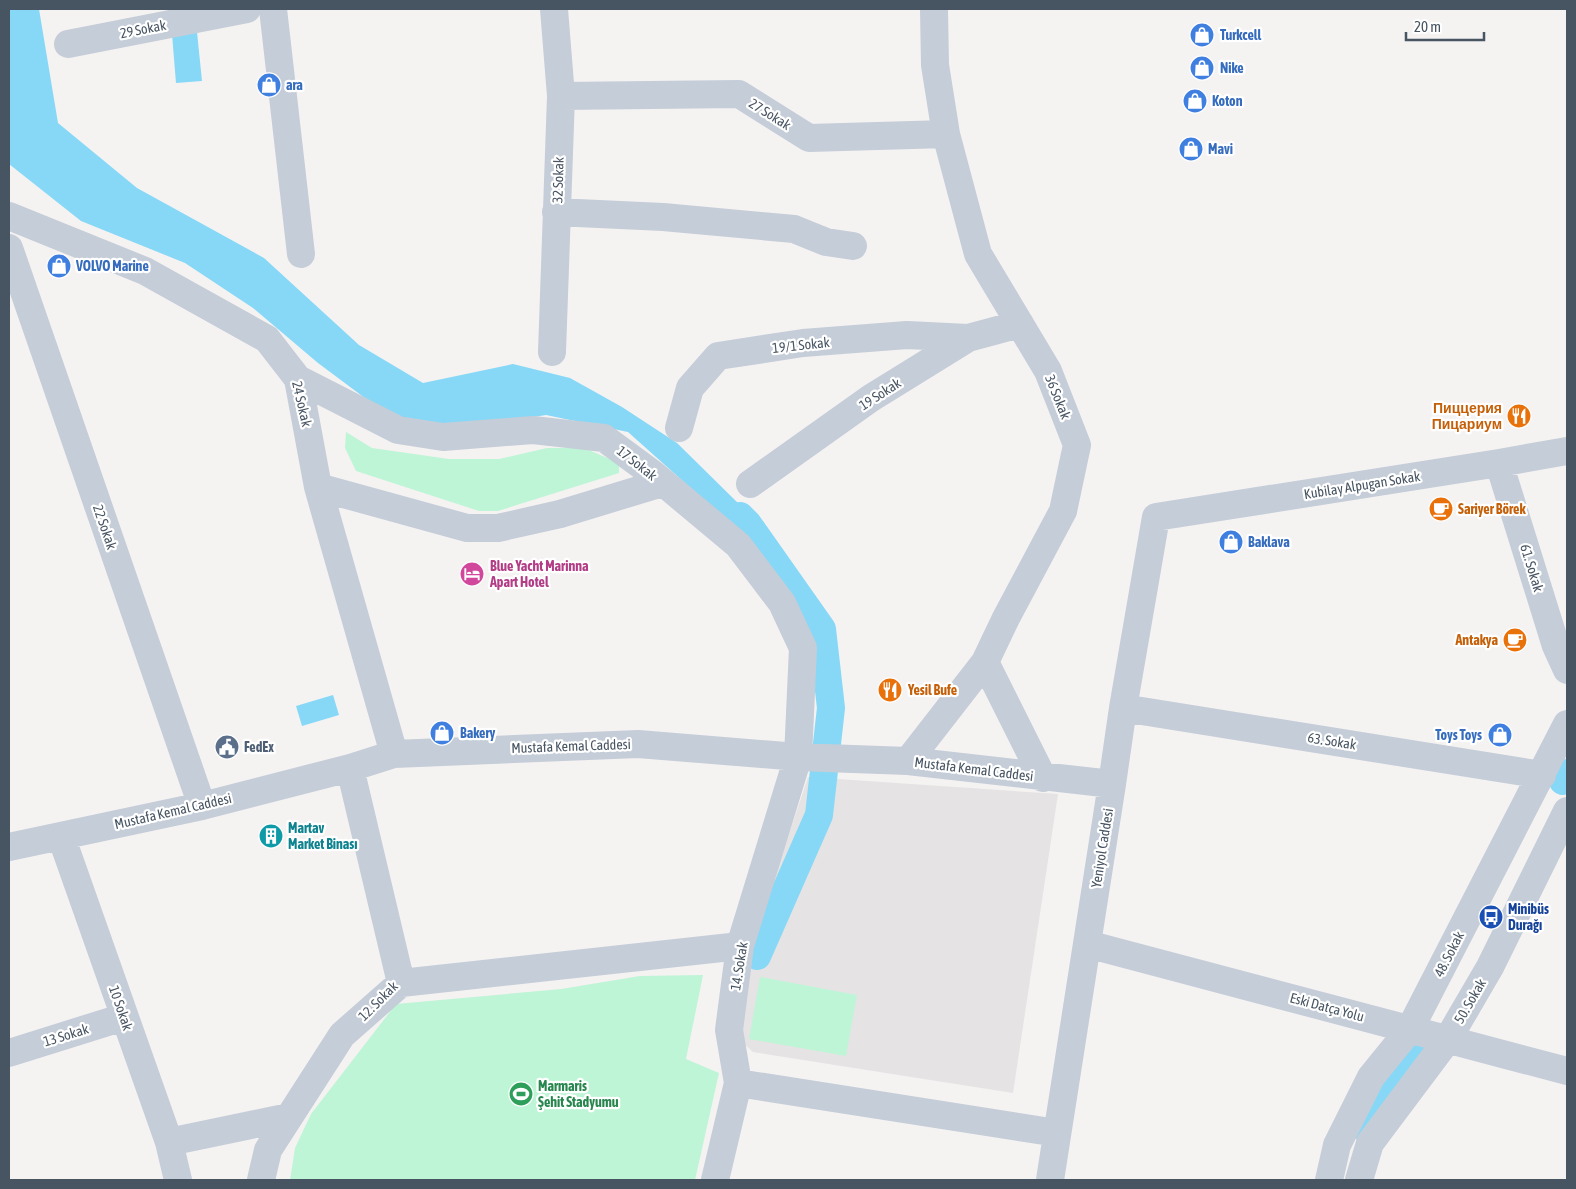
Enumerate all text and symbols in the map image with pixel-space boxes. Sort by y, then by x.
scale bar [1406,10,1484,42]
street label: 29 Sokak [119,17,167,41]
text: 20 m [1414,18,1441,35]
shop icon: Turkcell [1189,22,1215,48]
place label: Turkcell [1220,27,1261,43]
shop icon: Nike [1189,55,1215,81]
place label: Nike [1220,60,1244,76]
shop icon: ara [256,72,282,98]
place label: ara [286,77,303,93]
shop icon: Koton [1182,88,1208,114]
place label: Koton [1212,93,1243,109]
street label: 27 Sokak [746,95,794,133]
shop icon: Mavi [1178,136,1204,162]
place label: Mavi [1208,141,1233,157]
street label: 32 Sokak [549,157,567,203]
shop icon: VOLVO Marine [46,253,72,279]
place label: VOLVO Marine [75,258,149,274]
street label: 19/1 Sokak [771,334,831,356]
street label: 36 Sokak [1042,373,1074,421]
street label: 19 Sokak [856,375,904,413]
street label: 24 Sokak [289,380,315,428]
place label: Пиццерия Пицариум [1432,400,1502,432]
restaurant icon: Пиццерия Пицариум [1506,403,1532,429]
street label: 17 Sokak [614,442,660,484]
street label: Kubilay Alpugan Sokak [1303,468,1421,502]
cafe icon: Sariyer Börek [1428,496,1454,522]
place label: Sariyer Börek [1458,501,1526,517]
street label: 22 Sokak [90,502,120,552]
shop icon: Baklava [1218,529,1244,555]
place label: Baklava [1248,534,1290,550]
street label: 61. Sokak [1517,542,1547,594]
place label: Blue Yacht Marinna Apart Hotel [489,558,589,590]
hotel icon: Blue Yacht Marinna Apart Hotel [459,561,485,587]
cafe icon: Antakya [1502,627,1528,653]
place label: Antakya [1455,632,1498,648]
restaurant icon: Yesil Bufe [877,677,903,703]
place label: Yesil Bufe [907,682,957,698]
shop icon: Bakery [429,720,455,746]
shop icon: Toys Toys [1487,722,1513,748]
place label: Bakery [460,725,496,741]
place label: Toys Toys [1435,727,1482,743]
street label: 63. Sokak [1307,729,1357,753]
public building icon: FedEx [214,734,240,760]
street label: Mustafa Kemal Caddesi [511,736,631,756]
place label: FedEx [244,739,274,755]
street label: Mustafa Kemal Caddesi [914,754,1034,784]
street label: Mustafa Kemal Caddesi [113,790,233,832]
street label: Yeniyol Caddesi [1088,807,1116,889]
place label: Martav Market Binası [288,820,358,852]
building icon: Martav Market Binası [258,823,284,849]
place label: Minibüs Durağı [1508,901,1549,933]
bus stop icon: Minibüs Durağı [1478,904,1504,930]
street label: 48. Sokak [1431,929,1467,979]
street label: 14. Sokak [727,941,751,991]
street label: 50. Sokak [1451,976,1489,1026]
street label: 12. Sokak [355,978,401,1024]
street label: 10 Sokak [106,983,136,1033]
street label: Eski Datça Yolu [1288,989,1366,1025]
street label: 13 Sokak [41,1021,91,1049]
place label: Marmaris Şehit Stadyumu [538,1078,619,1110]
sports icon: Marmaris Şehit Stadyumu [508,1081,534,1107]

